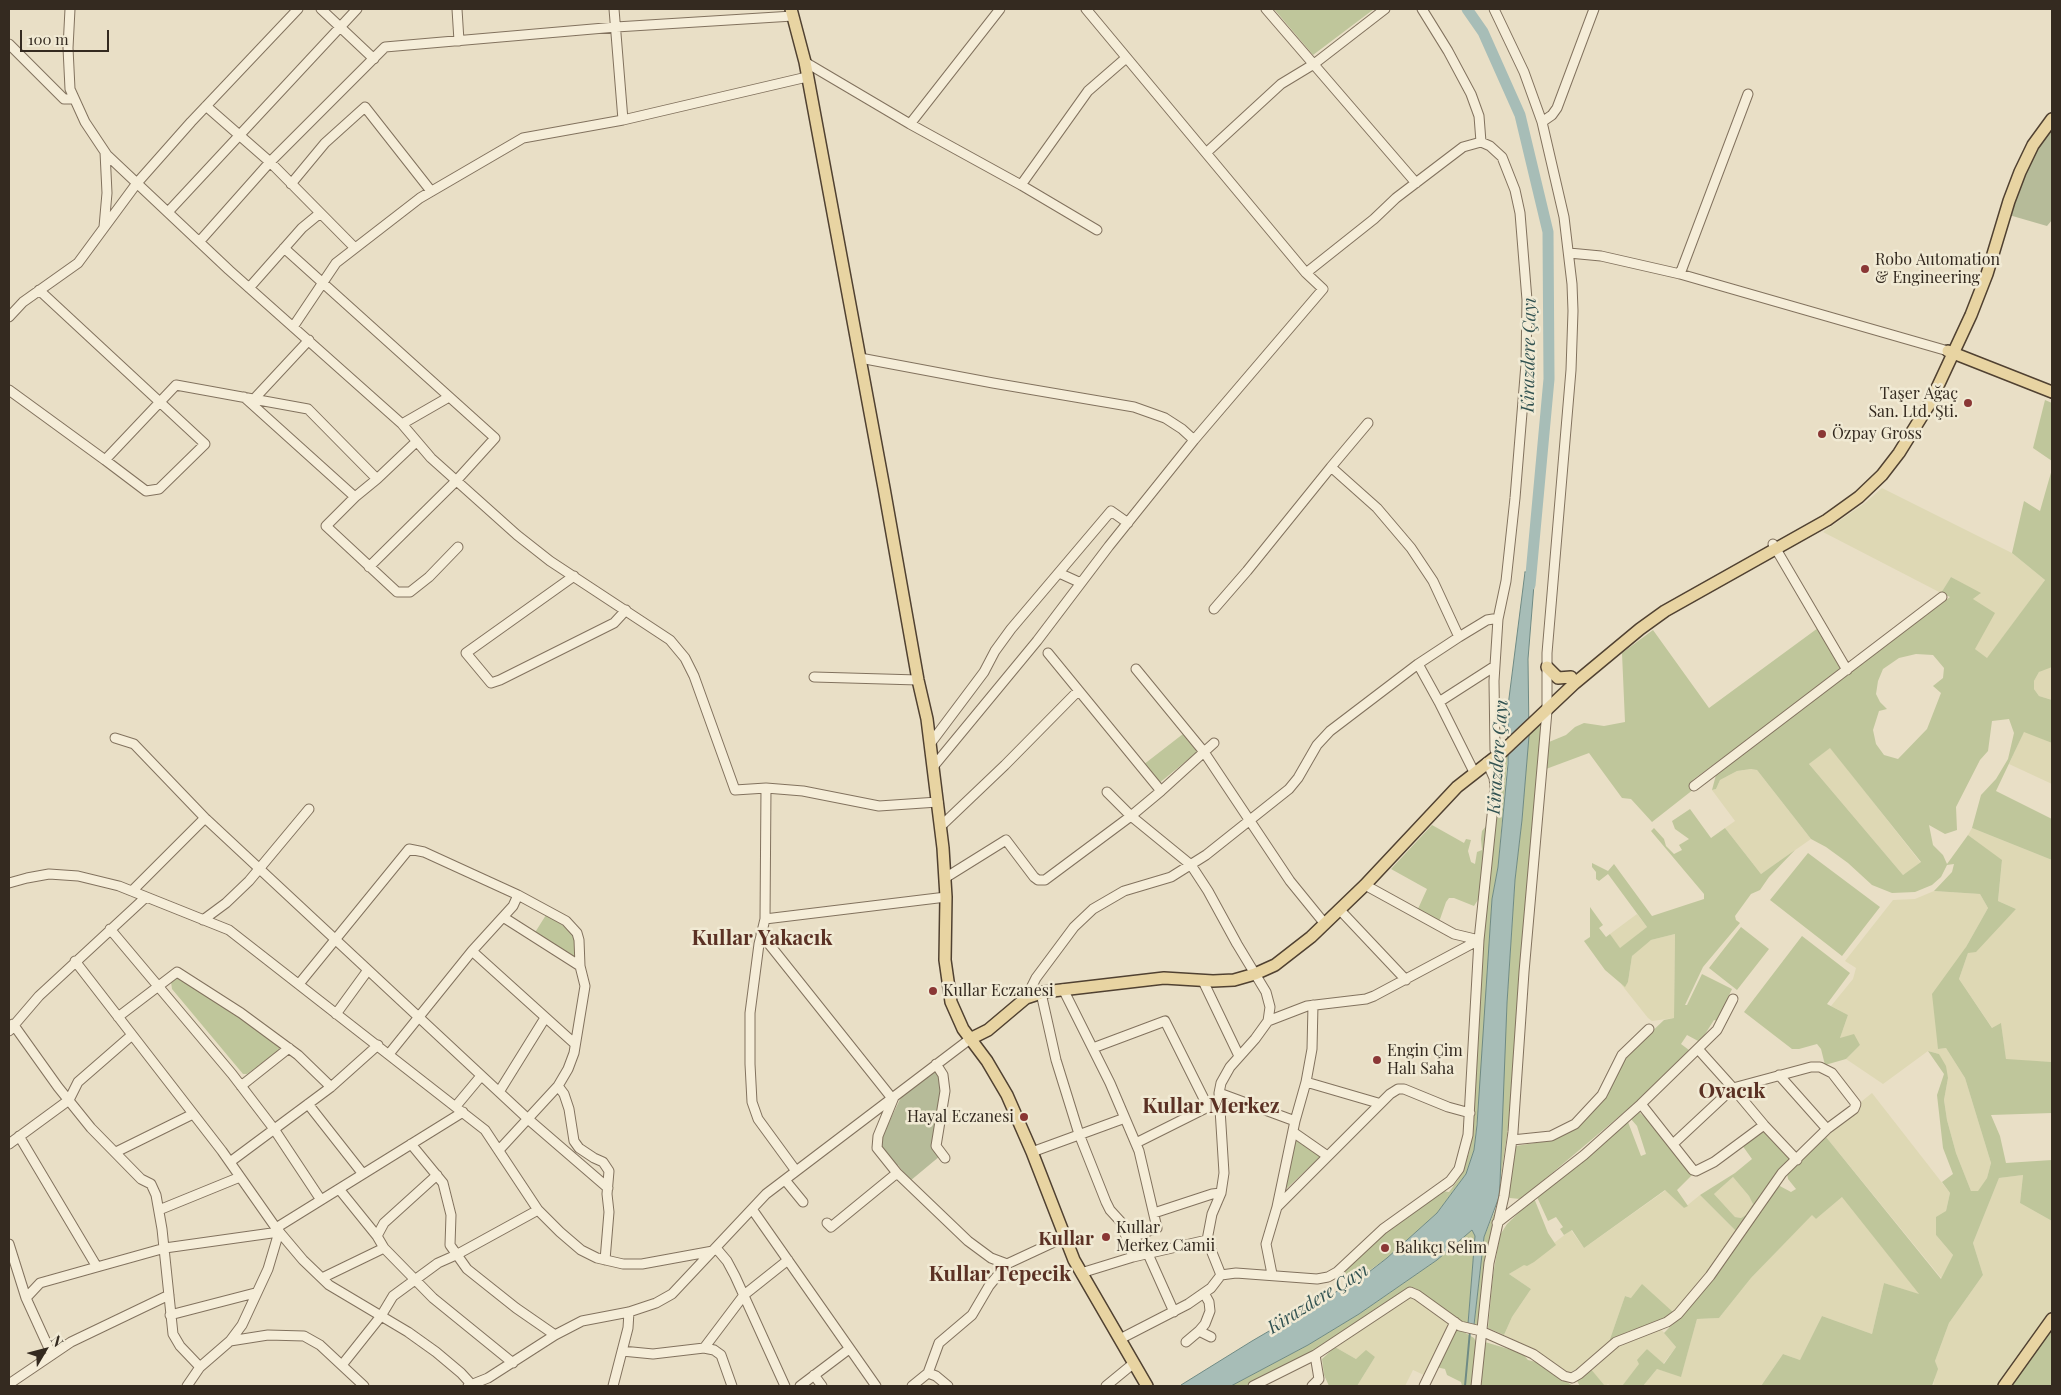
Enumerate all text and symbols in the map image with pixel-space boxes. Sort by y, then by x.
scale bar [22,20,111,52]
text: 100 m [28,29,69,49]
place label: Robo Automation & Engineering [1875,250,2000,288]
marker: Robo Automation & Engineering [1859,263,1871,275]
water label: Kirazdere Çayı [1517,297,1541,413]
place label: Taşer Ağaç San. Ltd. Şti. [1868,384,1958,422]
marker: Taşer Ağaç San. Ltd. Şti. [1962,397,1974,409]
place label: Özpay Gross [1832,424,1922,444]
marker: Özpay Gross [1816,428,1828,440]
water label: Kirazdere Çayı [1483,699,1513,815]
district label: Kullar Yakacık [691,925,833,951]
place label: Kullar Eczanesi [943,981,1054,1001]
marker: Kullar Eczanesi [927,985,939,997]
place label: Engin Çim Halı Saha [1387,1041,1463,1079]
marker: Engin Çim Halı Saha [1371,1054,1383,1066]
district label: Ovacık [1698,1078,1766,1104]
district label: Kullar Merkez [1142,1093,1280,1119]
place label: Hayal Eczanesi [907,1107,1014,1127]
marker: Hayal Eczanesi [1018,1111,1030,1123]
place label: Kullar Merkez Camii [1116,1218,1215,1256]
district label: Kullar [1038,1228,1094,1250]
marker: Kullar Merkez Camii [1100,1231,1112,1243]
place label: Balıkçı Selim [1395,1238,1487,1258]
marker: Balıkçı Selim [1379,1242,1391,1254]
water label: Kirazdere Çayı [1264,1259,1372,1339]
district label: Kullar Tepecik [929,1261,1071,1287]
north arrow [20,1325,70,1375]
text: N [47,1331,68,1350]

